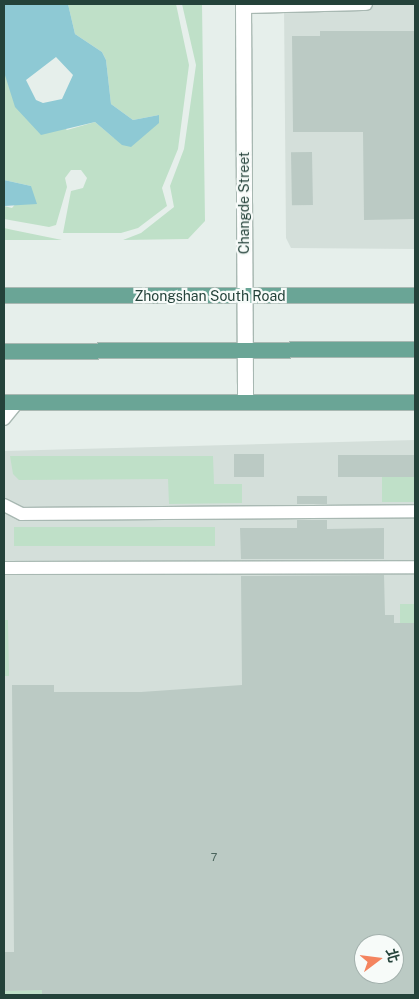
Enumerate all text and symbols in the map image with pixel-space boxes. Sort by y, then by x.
street label: Changde Street [236,152,252,254]
street label: Zhongshan South Road [134,288,286,304]
house number: 7 [211,850,217,864]
north arrow [354,934,404,984]
text: 北 [383,947,402,964]

